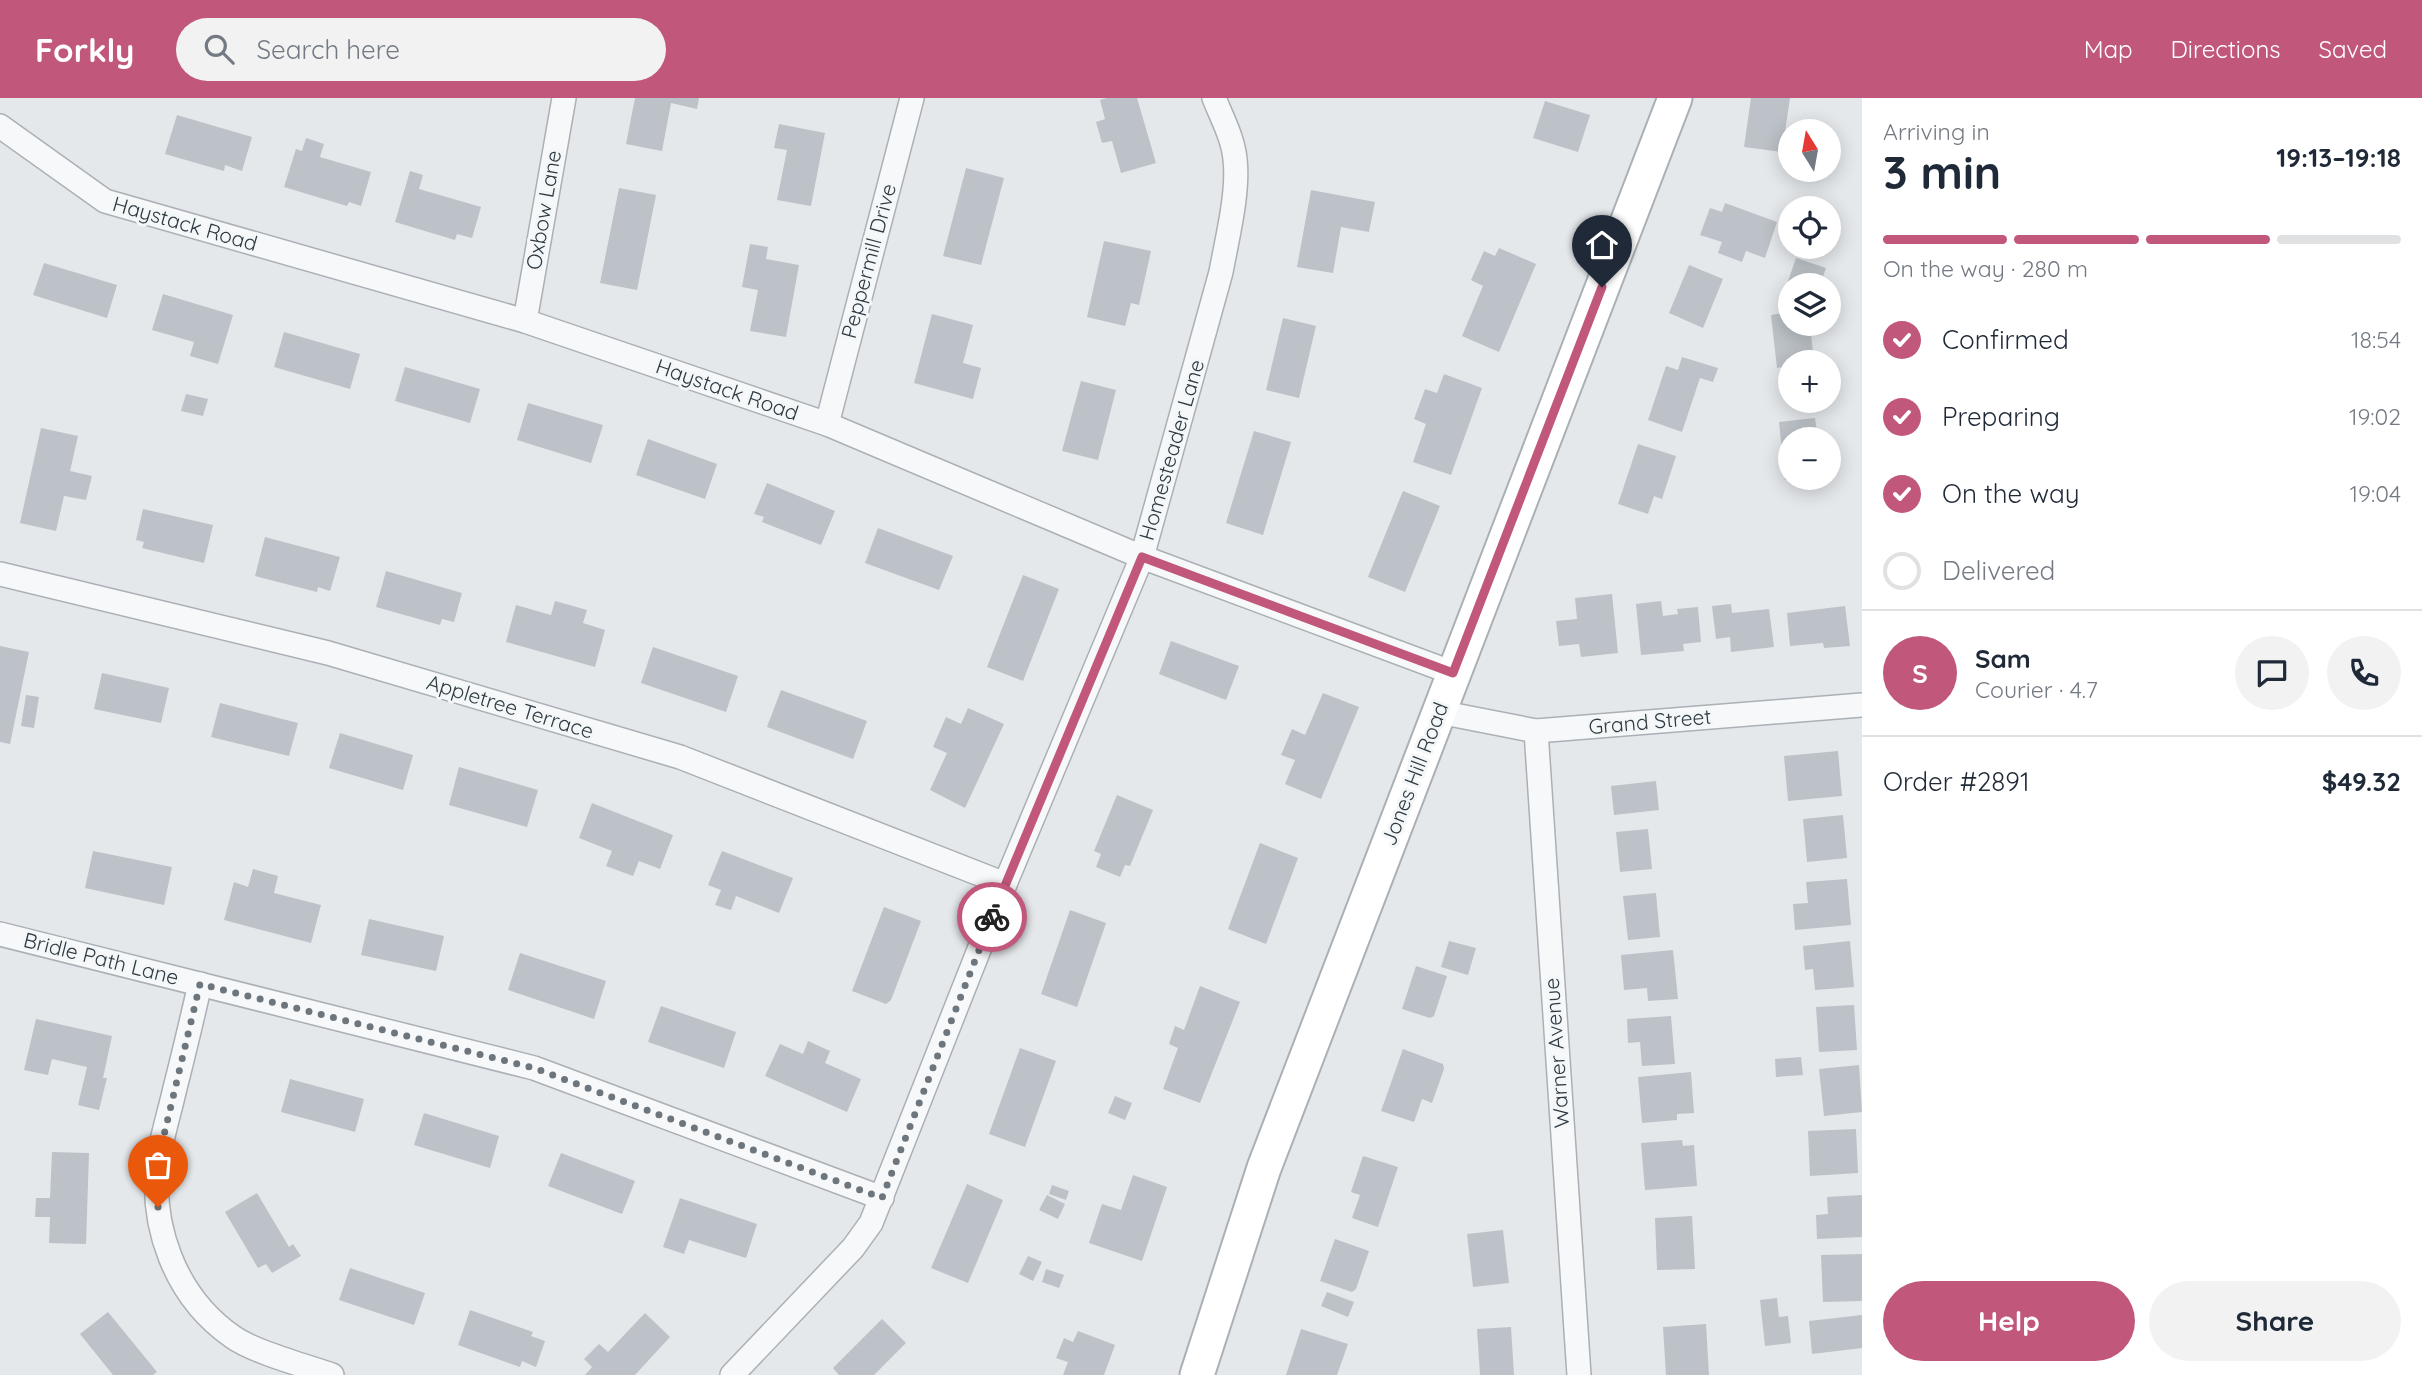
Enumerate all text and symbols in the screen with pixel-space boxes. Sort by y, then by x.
search box [176,18,666,81]
text: Forkly [35,29,134,70]
icon: search [200,30,238,68]
text: Search here [256,33,400,66]
text: Map [2084,34,2133,64]
text: Directions [2171,34,2281,64]
text: Saved [2319,34,2387,64]
text: Arriving in [1883,117,1990,146]
north arrow [1778,119,1841,182]
map controls [1778,119,1841,490]
text: 19:13–19:18 [2276,141,2401,174]
text: 3 min [1883,143,2001,201]
street label: Oxbow Lane [520,148,566,272]
street label: Peppermill Drive [835,181,901,341]
street label: Haystack Road [110,190,261,256]
button: locate [1778,196,1841,259]
pin [1572,215,1632,287]
icon: home [1583,226,1621,264]
text: On the way · 280 m [1883,254,2088,283]
button: layers [1778,273,1841,336]
icon: check [1883,321,1921,359]
text: Confirmed [1942,323,2069,356]
text: 18:54 [2351,325,2401,354]
button: + [1778,350,1841,413]
street label: Haystack Road [653,352,802,426]
street label: Homesteader Lane [1133,356,1209,543]
icon: check [1883,398,1921,436]
text: Preparing [1942,400,2060,433]
text: 19:02 [2349,402,2401,431]
button: − [1778,427,1841,490]
icon: check [1883,475,1921,513]
text: On the way [1942,477,2080,510]
text: 19:04 [2350,479,2401,508]
text: Delivered [1942,554,2055,587]
button: chat [2235,636,2309,710]
button: phone [2327,636,2401,710]
text: Sam [1975,642,2031,675]
text: S [1912,657,1928,690]
street label: Appletree Terrace [424,668,597,744]
text: Courier · 4.7 [1975,675,2098,704]
street label: Jones Hill Road [1375,698,1453,849]
street label: Grand Street [1587,703,1712,739]
text: Order #2891 [1883,765,2030,798]
text: $49.32 [2322,765,2401,798]
courier [957,882,1027,952]
icon: bike [973,898,1011,936]
street label: Bridle Path Lane [21,926,182,990]
street label: Warner Avenue [1538,977,1574,1129]
pin [128,1135,188,1207]
icon: bag [139,1146,177,1184]
button: Help [1883,1281,2135,1361]
button: Share [2149,1281,2401,1361]

